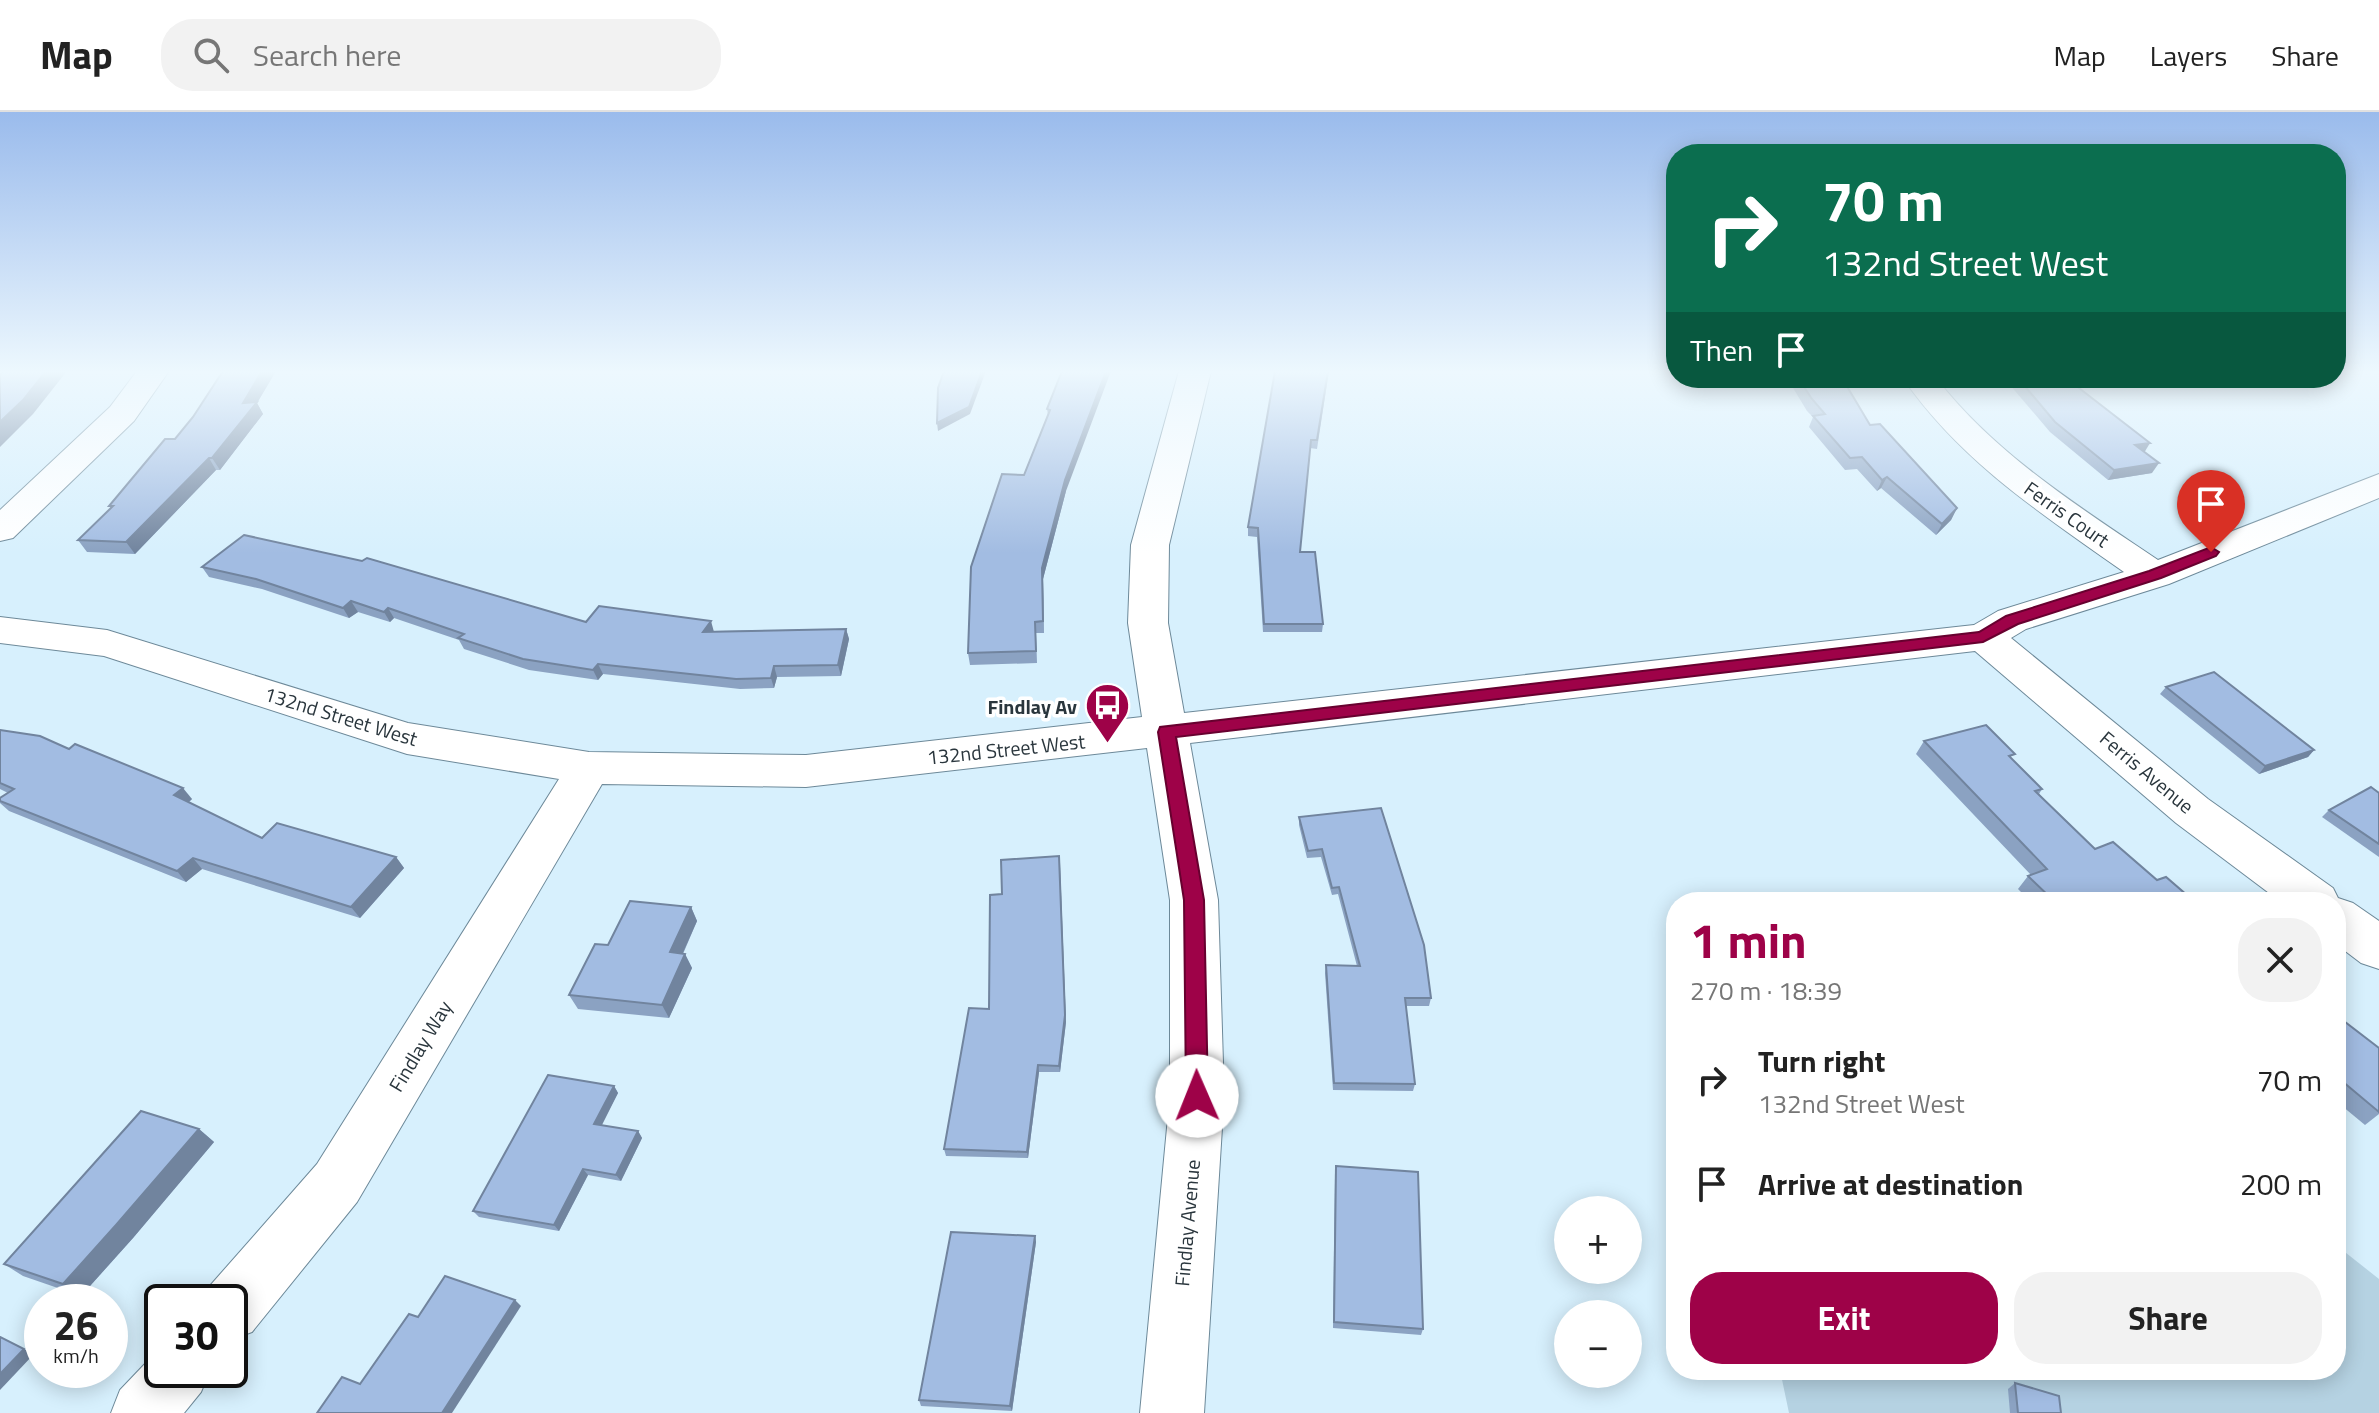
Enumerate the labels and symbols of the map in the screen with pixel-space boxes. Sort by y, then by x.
pin [2177,470,2245,552]
street label: Ferris Court [2018,473,2116,555]
street label: 132nd Street West [260,678,422,754]
bus stop icon: Findlay Av [1084,682,1132,745]
place label: Findlay Av [988,691,1077,722]
street label: Ferris Avenue [2093,723,2201,821]
street label: 132nd Street West [925,725,1087,773]
street label: Findlay Way [380,994,460,1098]
position arrow [1155,1054,1239,1138]
street label: Findlay Avenue [1166,1158,1208,1288]
speed limit sign: 30 [144,1284,248,1388]

